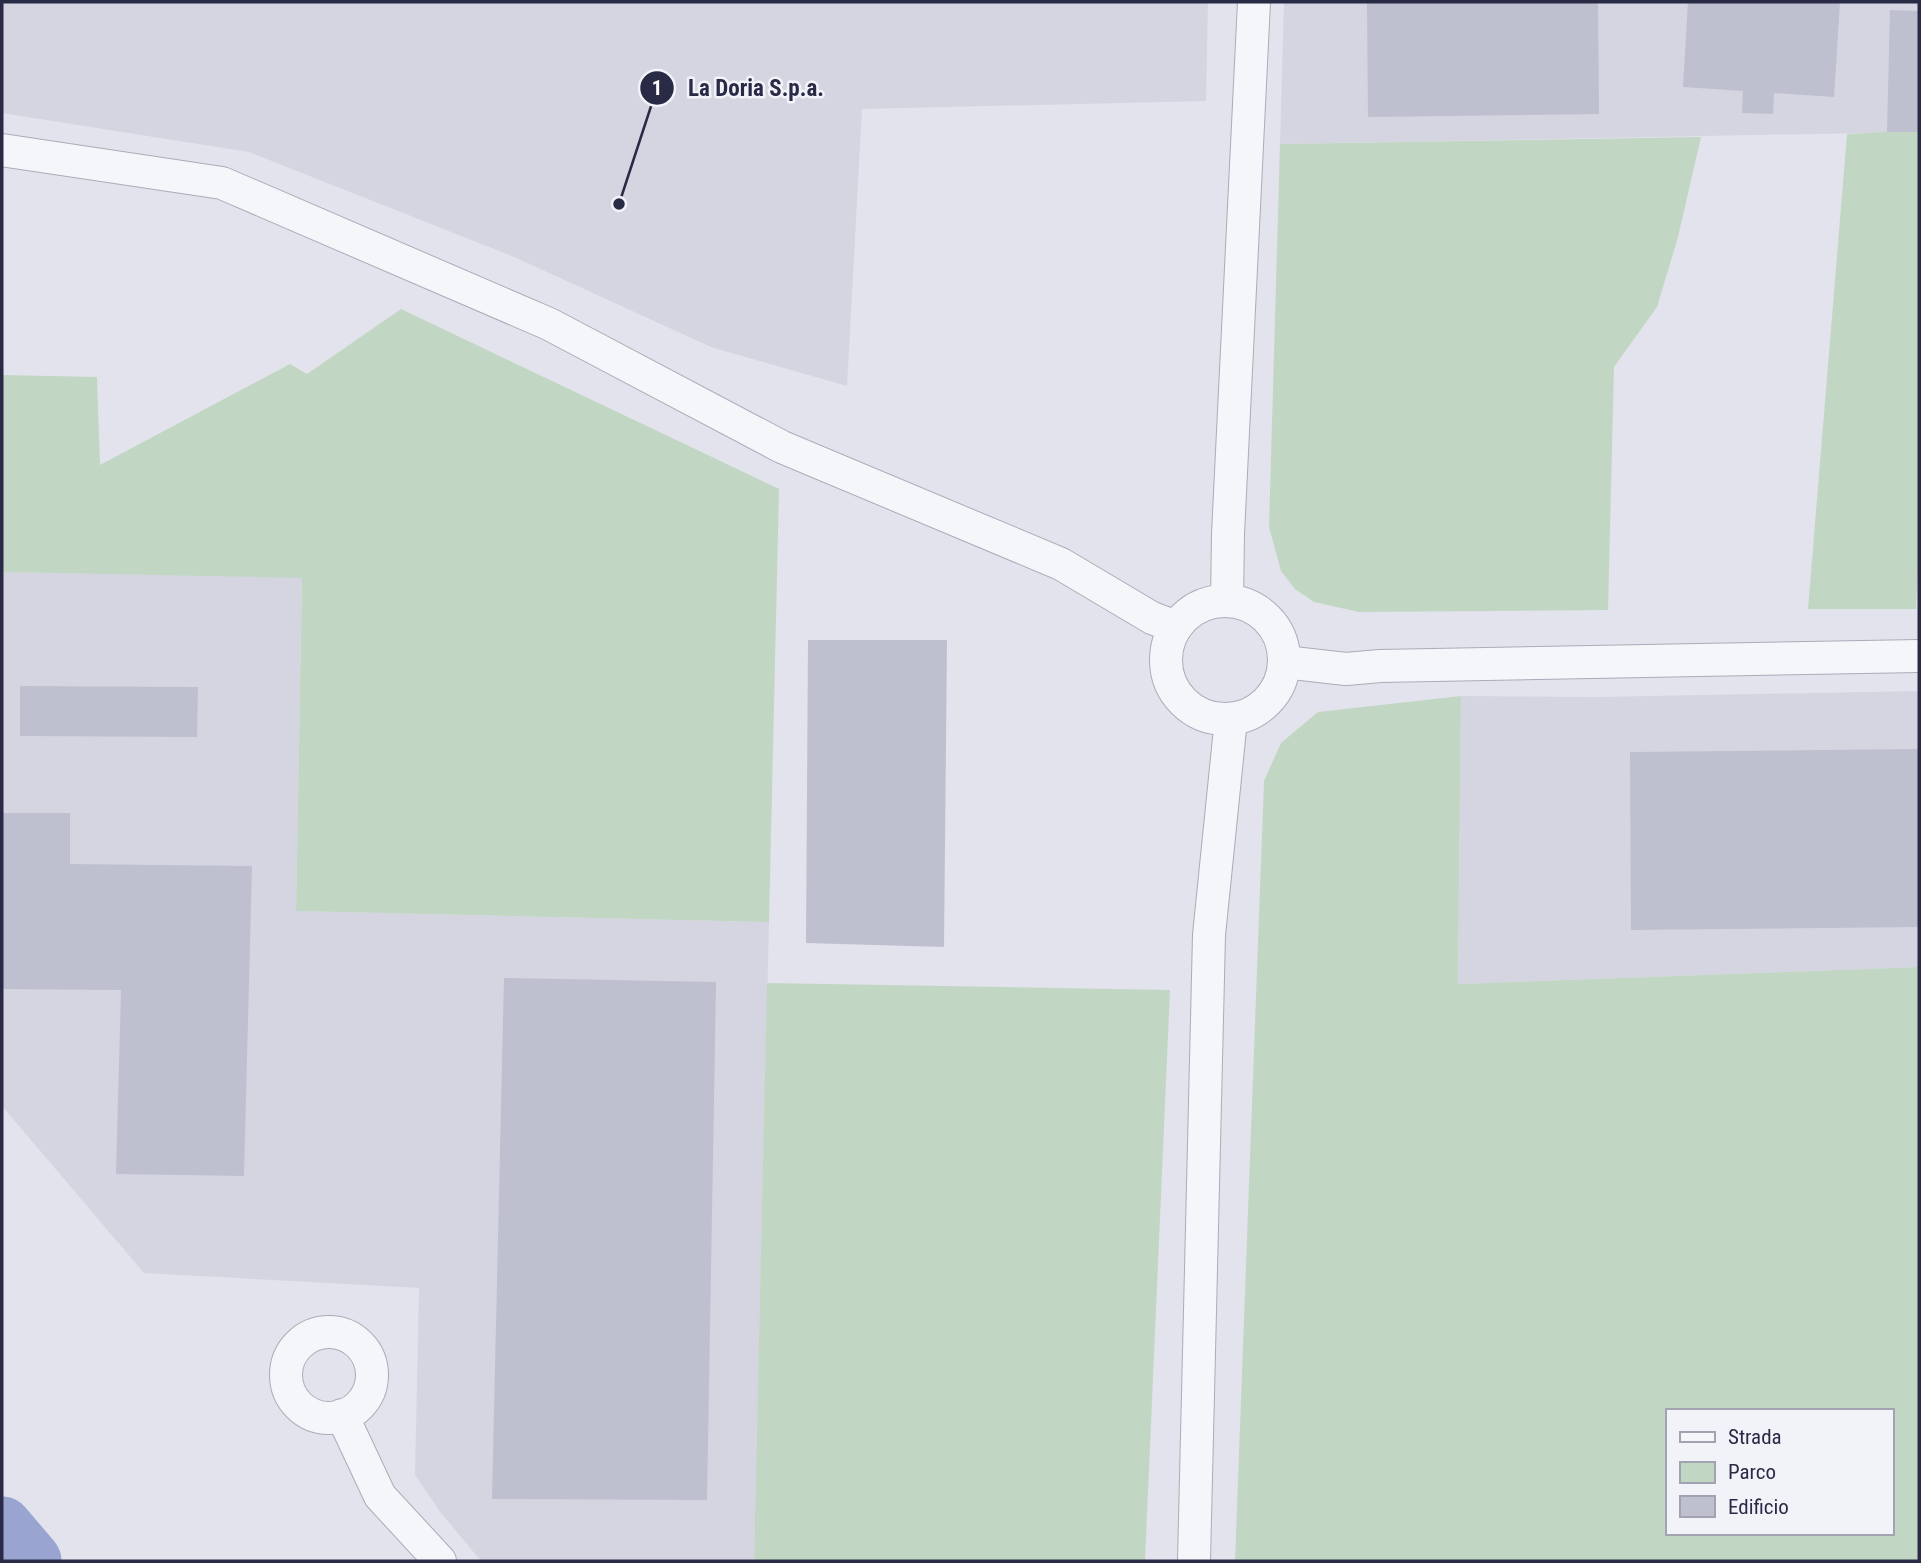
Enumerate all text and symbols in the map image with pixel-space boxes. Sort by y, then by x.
callout: La Doria S.p.a. [639,66,838,110]
text: La Doria S.p.a. [688,75,824,102]
text: 1 [652,76,662,100]
legend [1666,1409,1893,1535]
text: Strada [1728,1425,1782,1449]
text: Parco [1728,1460,1776,1484]
text: Edificio [1728,1495,1789,1519]

